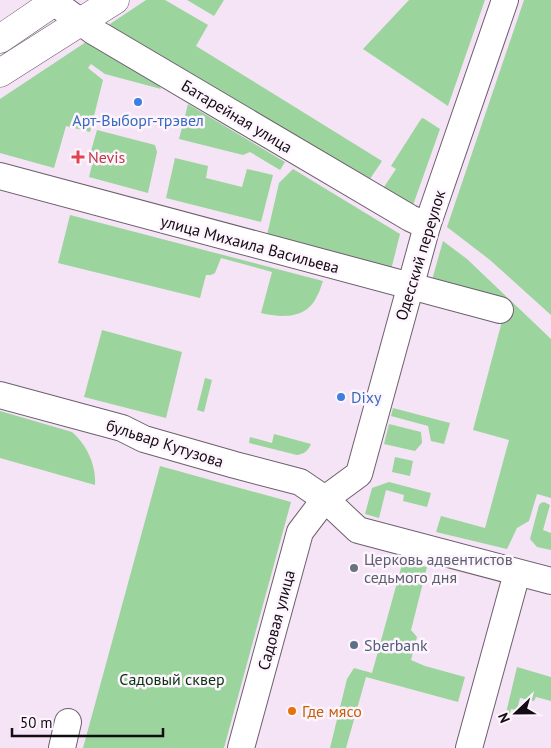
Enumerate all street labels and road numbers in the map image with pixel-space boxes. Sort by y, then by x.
street label: Батарейная улица [178,75,296,157]
street label: Одесский переулок [391,187,449,323]
street label: улица Михаила Васильева [158,211,342,277]
street label: бульвар Кутузова [104,415,226,471]
street label: Садовая улица [253,568,299,672]

